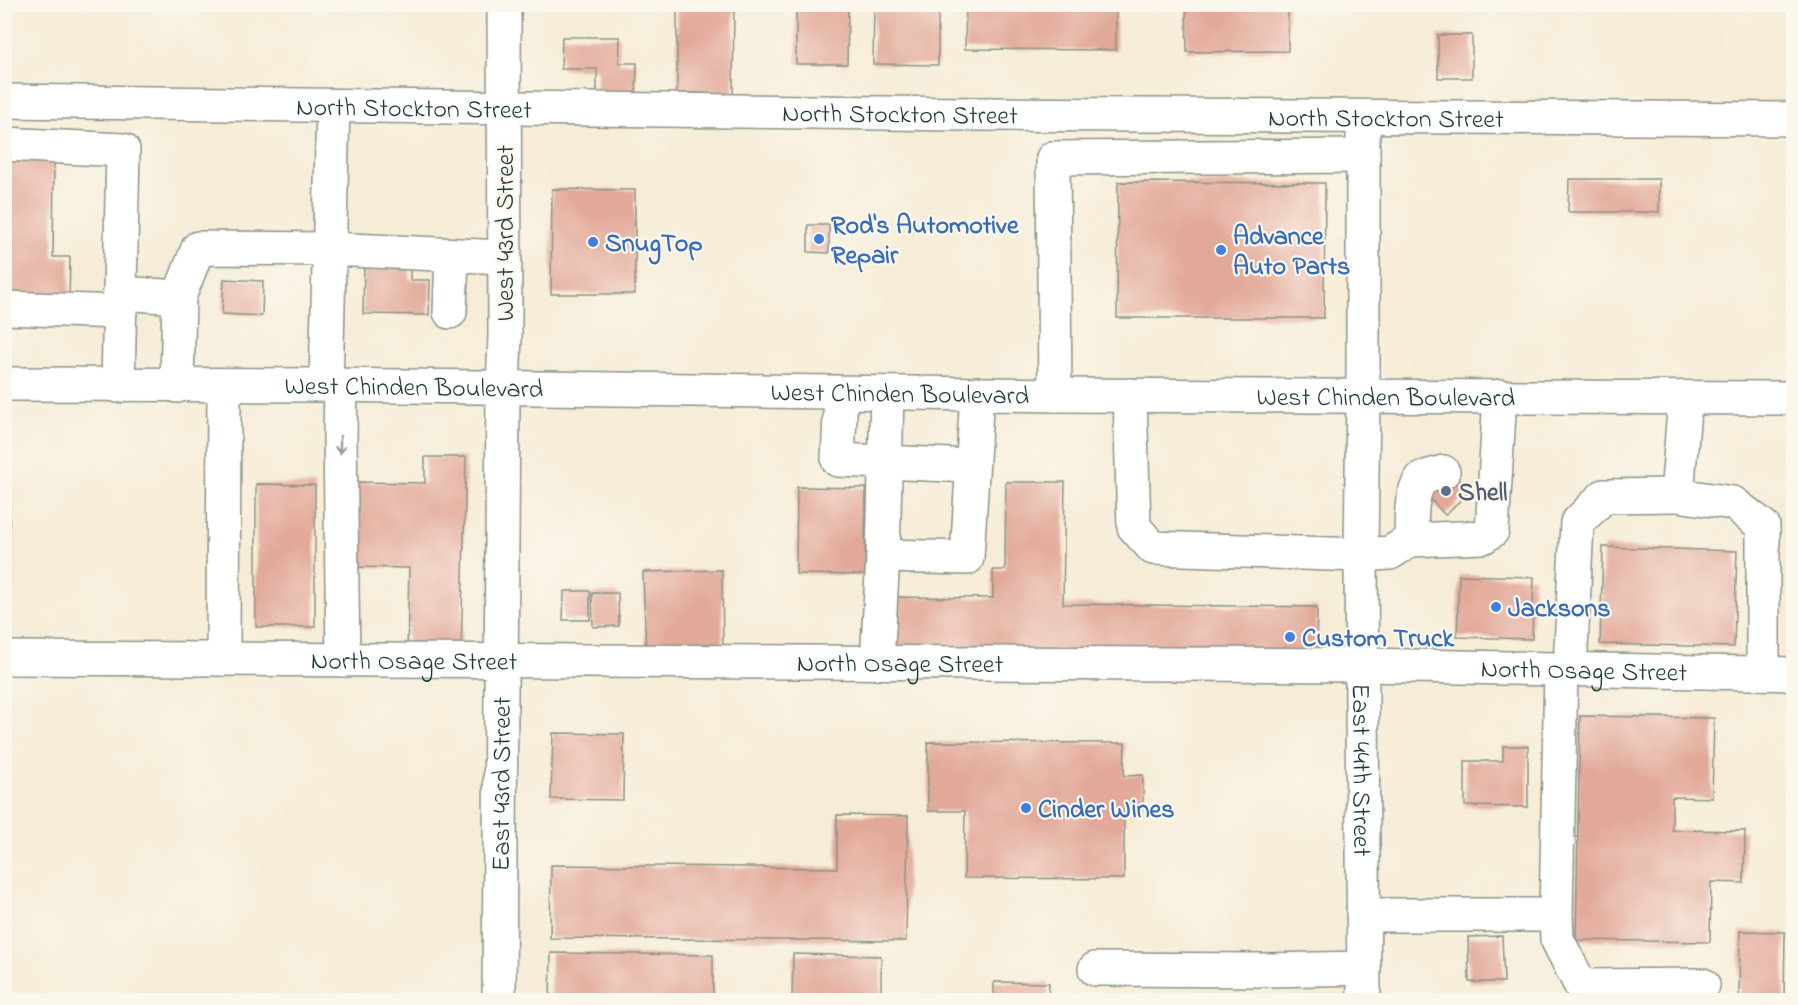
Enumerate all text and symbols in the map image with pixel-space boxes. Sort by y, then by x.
street label: North Stockton Street [296,90,532,131]
street label: North Stockton Street [782,96,1018,137]
street label: North Stockton Street [1268,101,1504,140]
street label: West 43rd Street [488,145,526,321]
place label: Rod's Automotive Repair [831,208,1020,276]
place label: Advance Auto Parts [1233,219,1350,287]
place label: SnugTop [605,226,703,265]
marker: Rod's Automotive Repair [812,232,826,246]
marker: SnugTop [586,235,600,249]
marker: Advance Auto Parts [1214,243,1228,257]
street label: West Chinden Boulevard [285,369,544,410]
street label: West Chinden Boulevard [770,375,1030,417]
street label: West Chinden Boulevard [1256,380,1516,419]
one-way arrow [335,434,346,454]
place label: Shell [1458,475,1507,513]
marker: Shell [1439,484,1453,498]
place label: Jacksons [1508,591,1610,629]
marker: Jacksons [1489,600,1503,614]
place label: Custom Truck [1302,621,1455,659]
marker: Custom Truck [1283,630,1297,644]
street label: North Osage Street [311,644,518,683]
street label: North Osage Street [797,646,1004,685]
street label: North Osage Street [1480,651,1688,694]
street label: East 44th Street [1340,683,1379,857]
street label: East 43rd Street [484,696,523,871]
place label: Cinder Wines [1038,792,1174,830]
marker: Cinder Wines [1019,801,1033,815]

